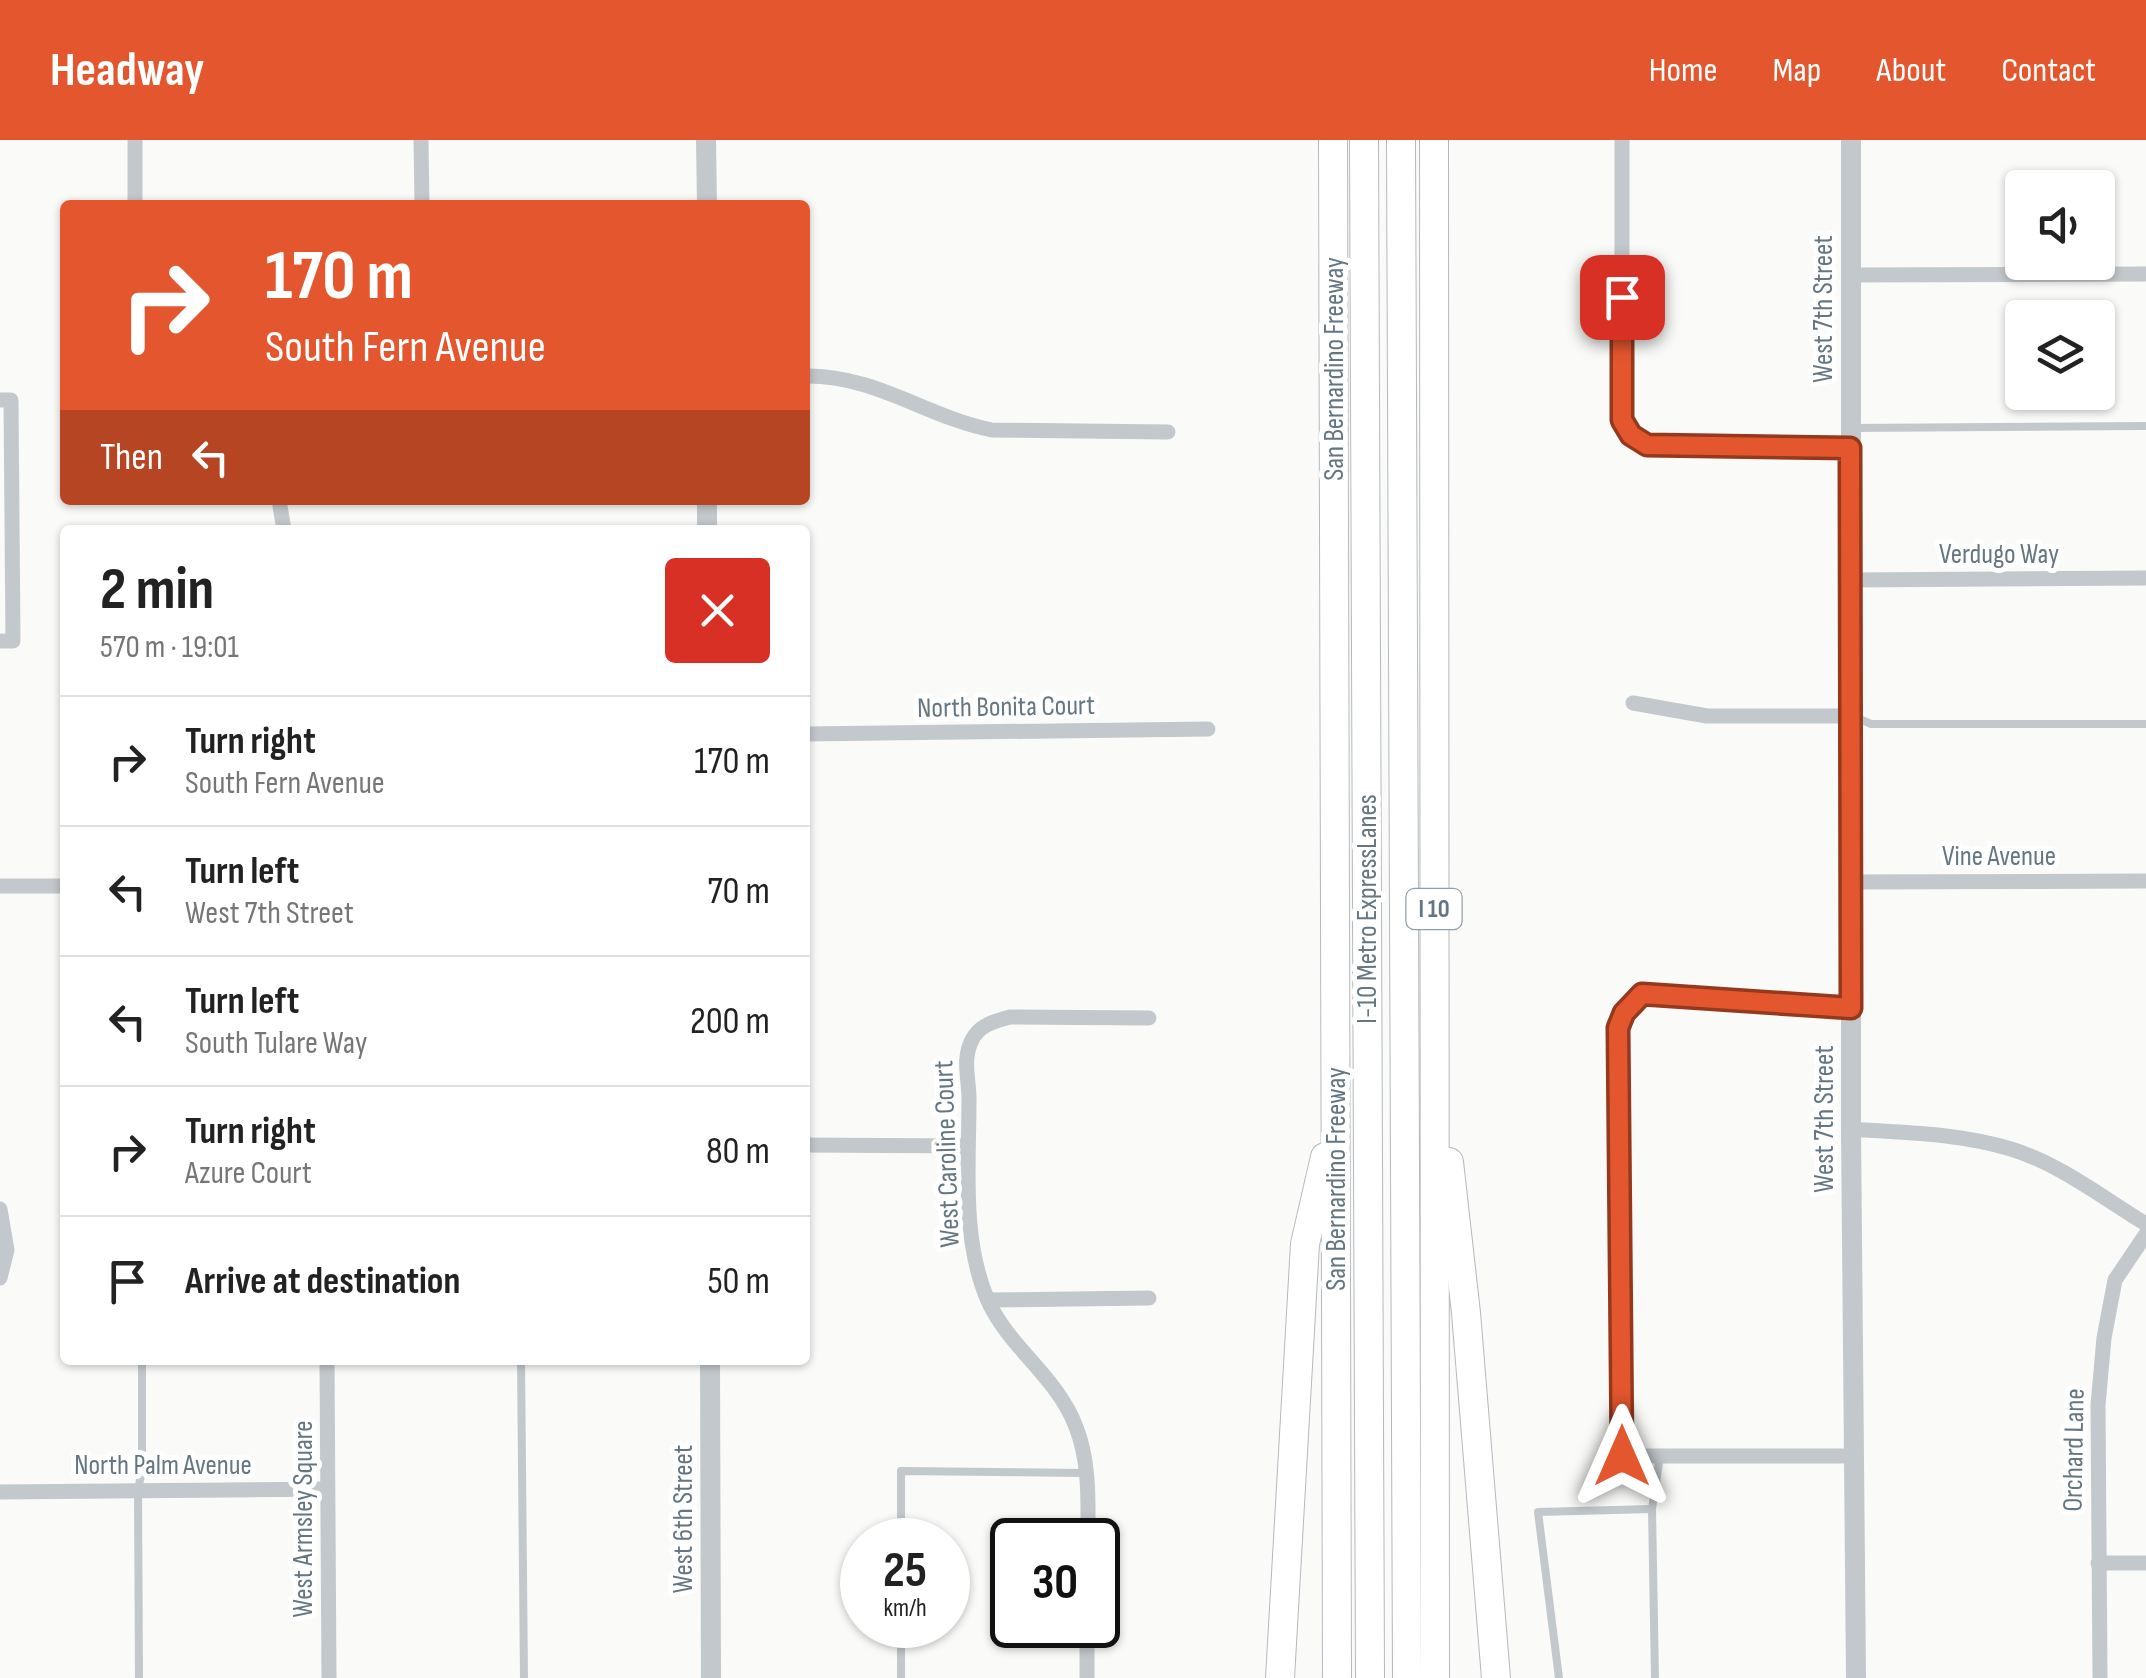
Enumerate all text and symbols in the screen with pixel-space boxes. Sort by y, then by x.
text: Headway [50,42,204,99]
text: Home [1649,49,1718,92]
text: Map [1773,49,1821,92]
text: About [1876,49,1946,92]
text: Contact [2001,49,2096,92]
map controls [2005,170,2115,410]
button: sound [2005,170,2115,280]
text: 170 m [265,235,413,319]
street label: West 7th Street [1807,235,1840,383]
icon: right [100,240,230,370]
pin [1580,255,1665,340]
street label: San Bernardino Freeway [1318,257,1351,481]
icon: arrive [1595,270,1650,325]
button: layers [2005,300,2115,410]
text: South Fern Avenue [265,320,546,375]
icon: left [183,430,238,485]
text: Then [100,435,163,480]
street label: Verdugo Way [1939,538,2059,571]
text: 2 min [100,554,214,626]
button: close [665,558,770,663]
text: 570 m · 19:01 [100,628,239,667]
street label: North Bonita Court [917,689,1095,725]
text: Turn right [185,719,316,764]
icon: right [100,734,155,789]
text: 170 m [694,739,770,784]
text: South Fern Avenue [185,764,385,803]
street label: I-10 Metro ExpressLanes [1351,794,1384,1024]
street label: Vine Avenue [1942,840,2056,873]
text: Turn left [185,849,299,894]
icon: left [100,864,155,919]
text: 70 m [708,869,770,914]
road number: I 10 [1406,889,1462,929]
text: West 7th Street [185,894,354,933]
text: Turn left [185,979,299,1024]
icon: left [100,994,155,1049]
text: 200 m [690,999,770,1044]
text: South Tulare Way [185,1024,367,1063]
street label: West 7th Street [1808,1045,1841,1193]
street label: West Caroline Court [927,1060,967,1248]
street label: San Bernardino Freeway [1320,1067,1353,1291]
text: Turn right [185,1109,316,1154]
icon: right [100,1124,155,1179]
text: 80 m [706,1129,770,1174]
text: Azure Court [185,1154,312,1193]
icon: arrive [100,1254,155,1309]
text: Arrive at destination [185,1259,460,1304]
text: 50 m [707,1259,770,1304]
street label: Orchard Lane [2056,1388,2092,1512]
position arrow [1570,1404,1674,1508]
street label: West Armsley Square [287,1420,320,1618]
street label: West 6th Street [667,1445,700,1593]
street label: North Palm Avenue [74,1449,252,1482]
speed limit sign: 30 [990,1518,1120,1648]
text: 25 [883,1541,927,1601]
text: km/h [883,1593,927,1624]

